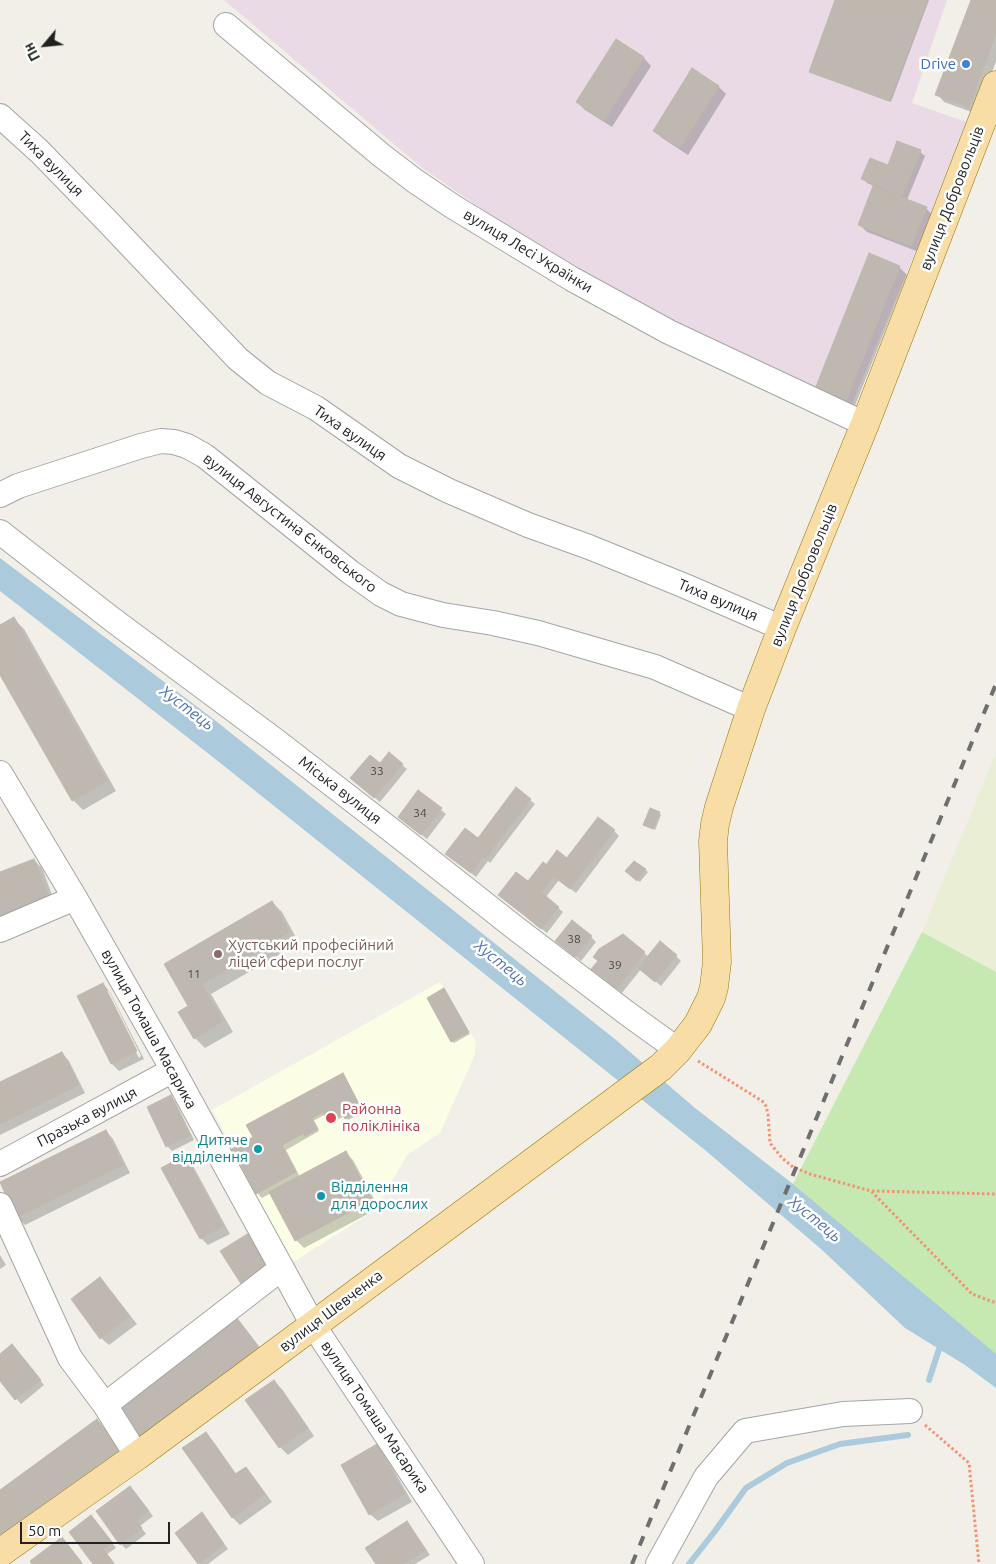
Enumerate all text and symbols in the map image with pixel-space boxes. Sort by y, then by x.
north arrow [20,20,70,70]
text: Пн [20,40,43,64]
place label: Drive [921,55,956,73]
marker: Drive [960,58,972,70]
street label: вулиця Добровольців [916,123,988,273]
street label: Тиха вулиця [15,128,87,200]
street label: вулиця Лесі Українки [460,205,596,297]
street label: Тиха вулиця [310,401,390,465]
street label: вулиця Августина Єнковського [199,450,381,596]
street label: вулиця Добровольців [767,501,841,649]
street label: Тиха вулиця [675,575,761,625]
water label: Хустець [156,681,218,735]
street label: Міська вулиця [295,752,385,828]
house number: 33 [370,764,384,778]
house number: 34 [413,806,427,820]
house number: 38 [567,932,581,946]
place label: Хустський професійний ліцей сфери послуг [228,936,394,971]
water label: Хустець [471,936,531,990]
street label: вулиця Томаша Масарика [98,946,200,1112]
marker: Хустський професійний ліцей сфери послуг [212,948,224,960]
house number: 39 [608,958,622,972]
house number: 11 [187,967,201,981]
street label: Празька вулиця [34,1083,140,1151]
place label: Районна поліклініка [342,1100,420,1135]
marker: Районна поліклініка [324,1111,338,1125]
place label: Дитяче відділення [172,1131,248,1166]
marker: Дитяче відділення [252,1143,264,1155]
place label: Відділення для дорослих [331,1178,428,1213]
marker: Відділення для дорослих [315,1190,327,1202]
water label: Хустець [785,1192,845,1246]
street label: вулиця Шевченка [276,1266,386,1356]
street label: вулиця Томаша Масарика [317,1337,433,1497]
scale bar [22,1512,172,1544]
text: 50 m [28,1522,61,1539]

